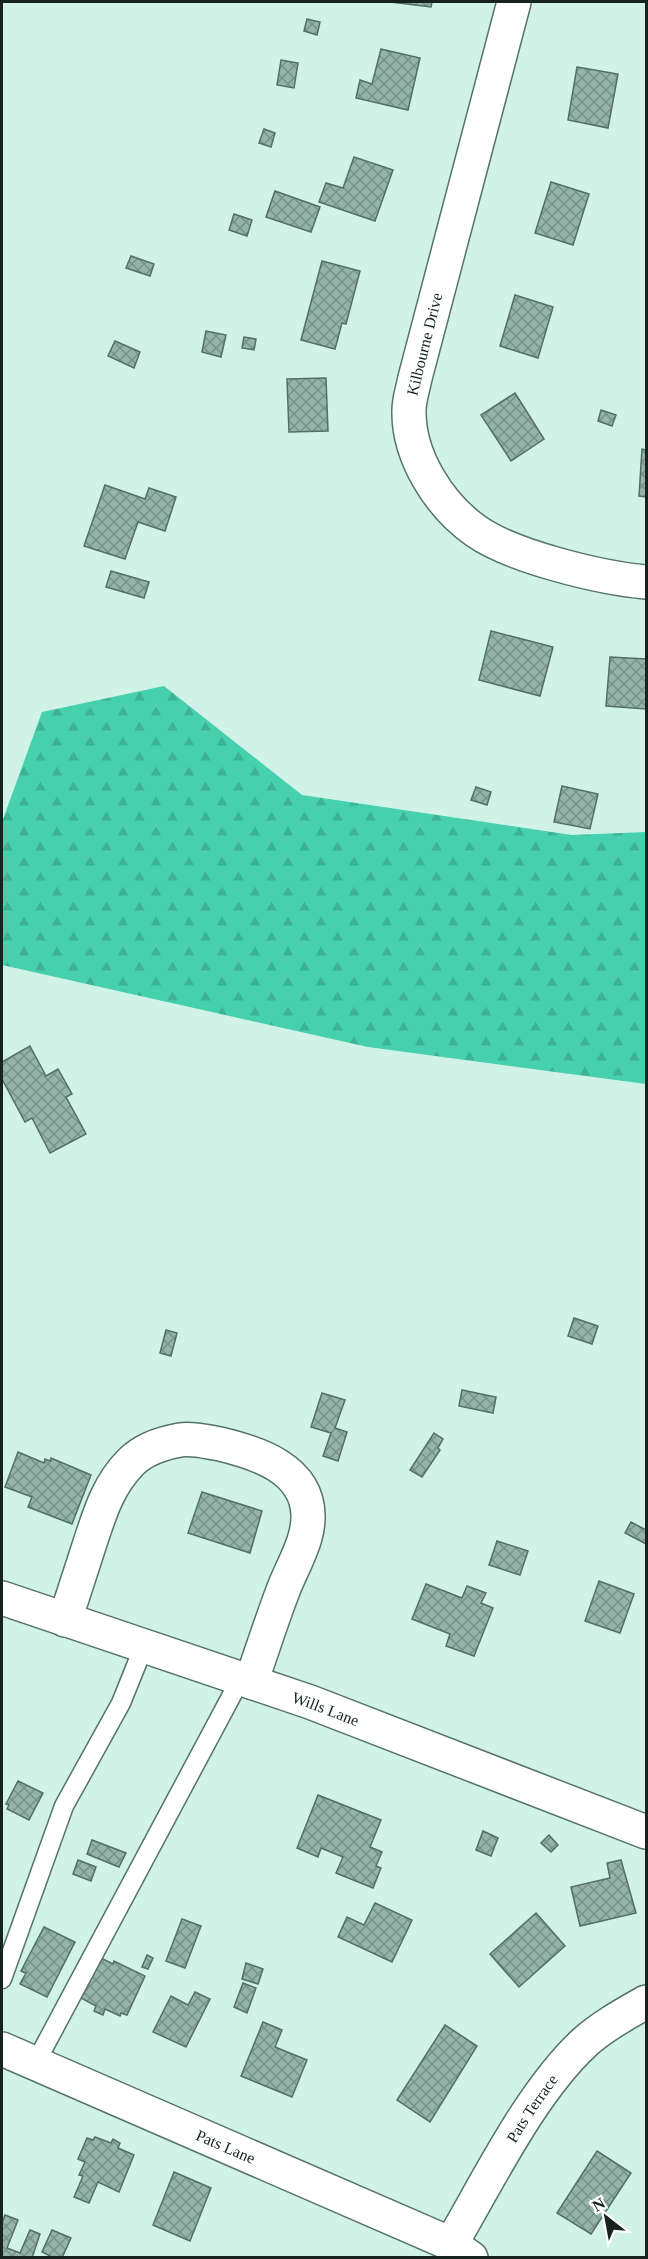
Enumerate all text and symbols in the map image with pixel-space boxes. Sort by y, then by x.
street label: Kilbourne Drive [403,291,445,397]
street label: Wills Lane [290,1689,361,1729]
street label: Pats Terrace [503,2071,561,2145]
street label: Pats Lane [193,2126,258,2167]
north arrow [576,2187,636,2247]
text: N [589,2194,608,2215]

